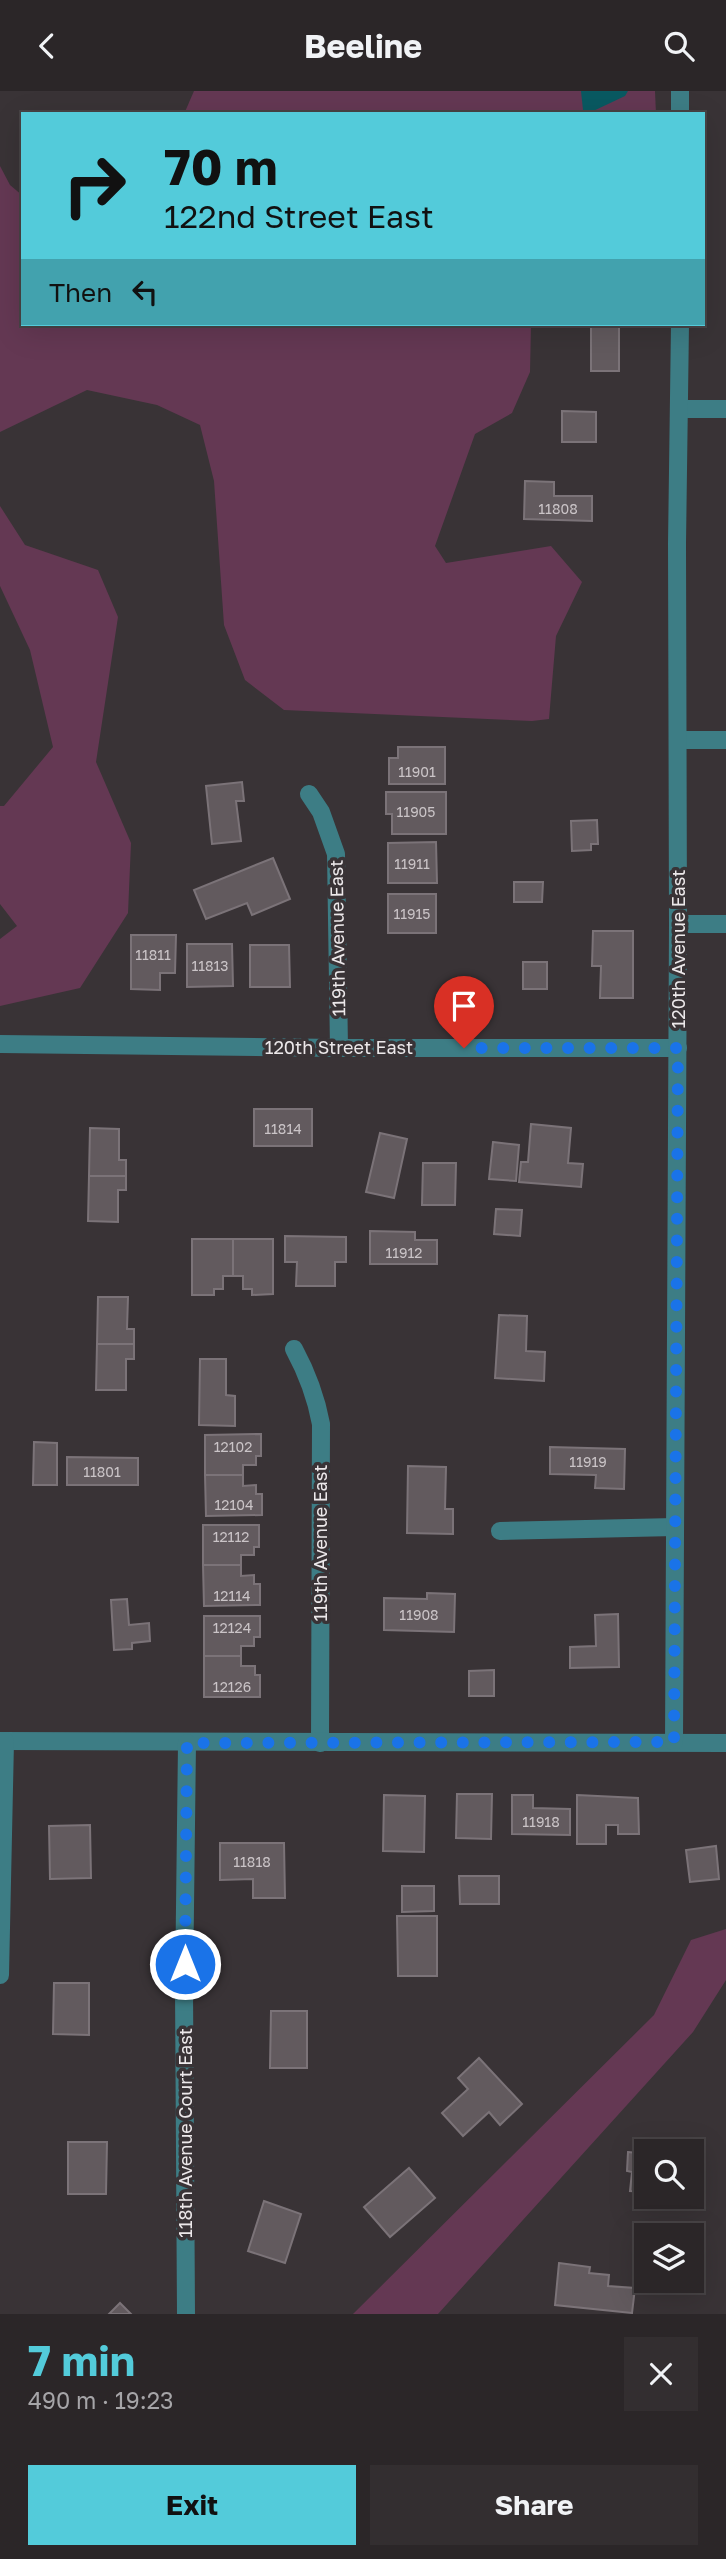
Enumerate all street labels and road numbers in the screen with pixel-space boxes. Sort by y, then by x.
street label: 119th Avenue East [325,859,349,1017]
street label: 120th Avenue East [667,870,689,1028]
street label: 120th Street East [265,1036,413,1058]
street label: 119th Avenue East [309,1465,331,1621]
street label: 118th Avenue Court East [174,2028,196,2238]

